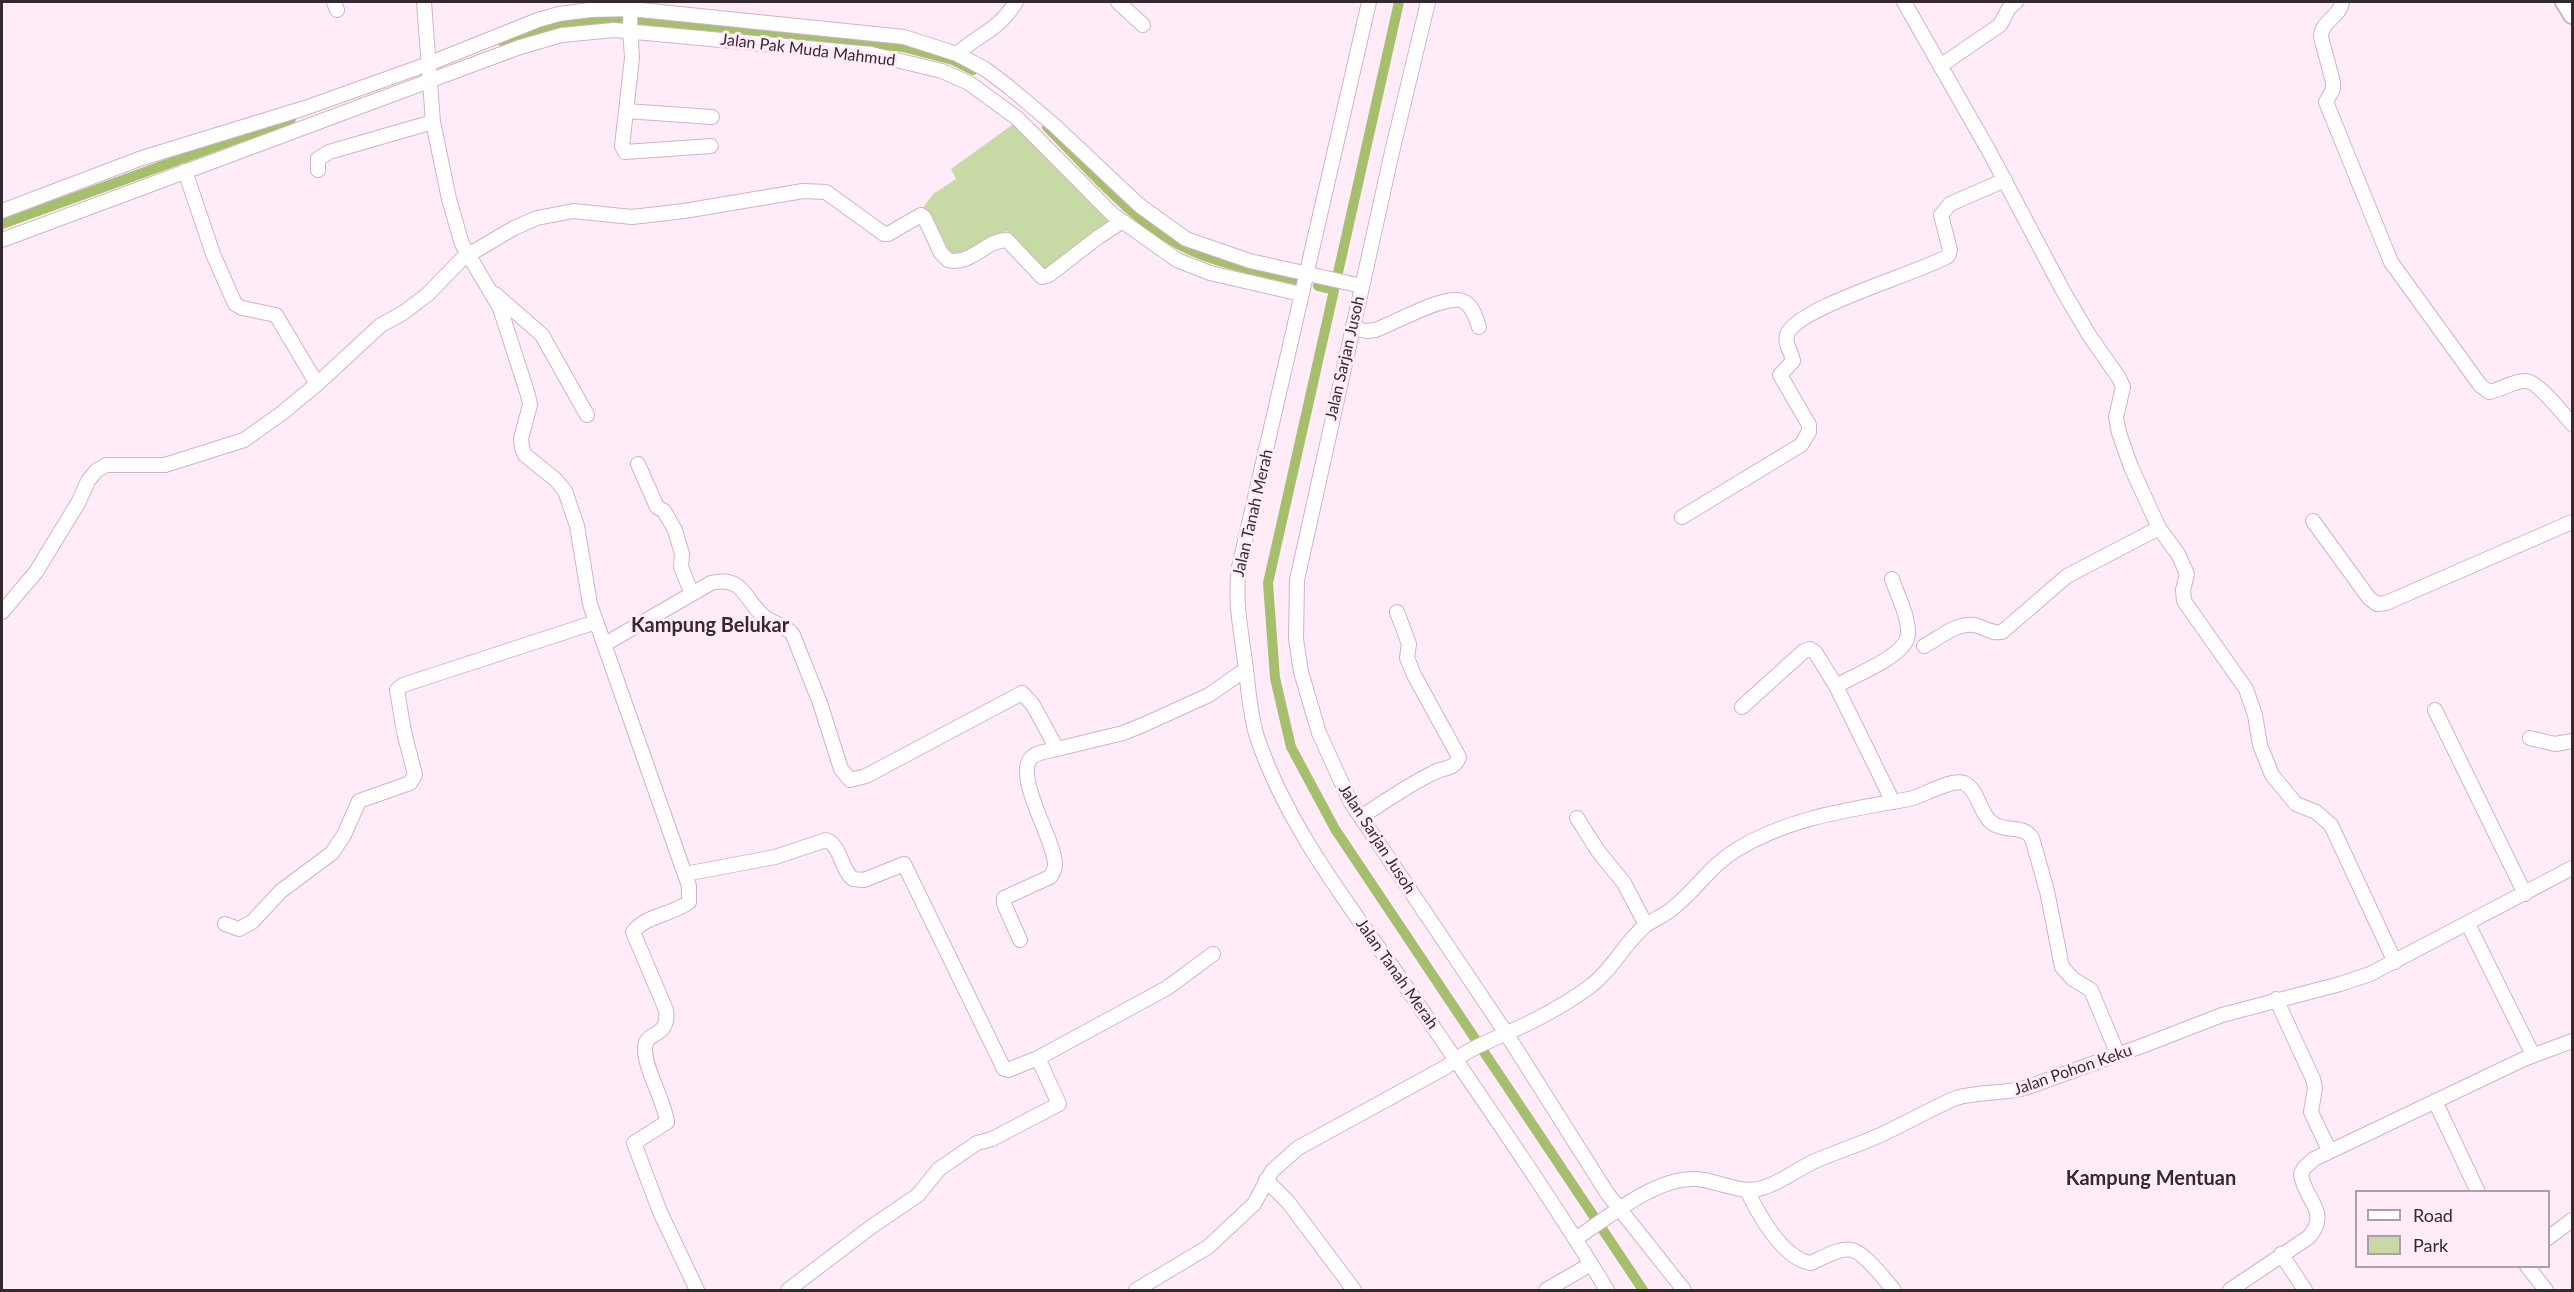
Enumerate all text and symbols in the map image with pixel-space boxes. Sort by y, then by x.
street label: Jalan Pak Muda Mahmud [720,30,896,70]
street label: Jalan Sarjan Jusoh [1321,294,1369,422]
street label: Jalan Tanah Merah [1229,447,1277,579]
district label: Kampung Belukar [631,614,789,638]
street label: Jalan Sarjan Jusoh [1334,781,1420,897]
street label: Jalan Tanah Merah [1352,915,1442,1033]
street label: Jalan Pohon Keku [2011,1041,2135,1099]
district label: Kampung Mentuan [2066,1167,2236,1191]
legend [2355,1190,2550,1268]
text: Road [2413,1204,2453,1226]
text: Park [2413,1234,2448,1256]

